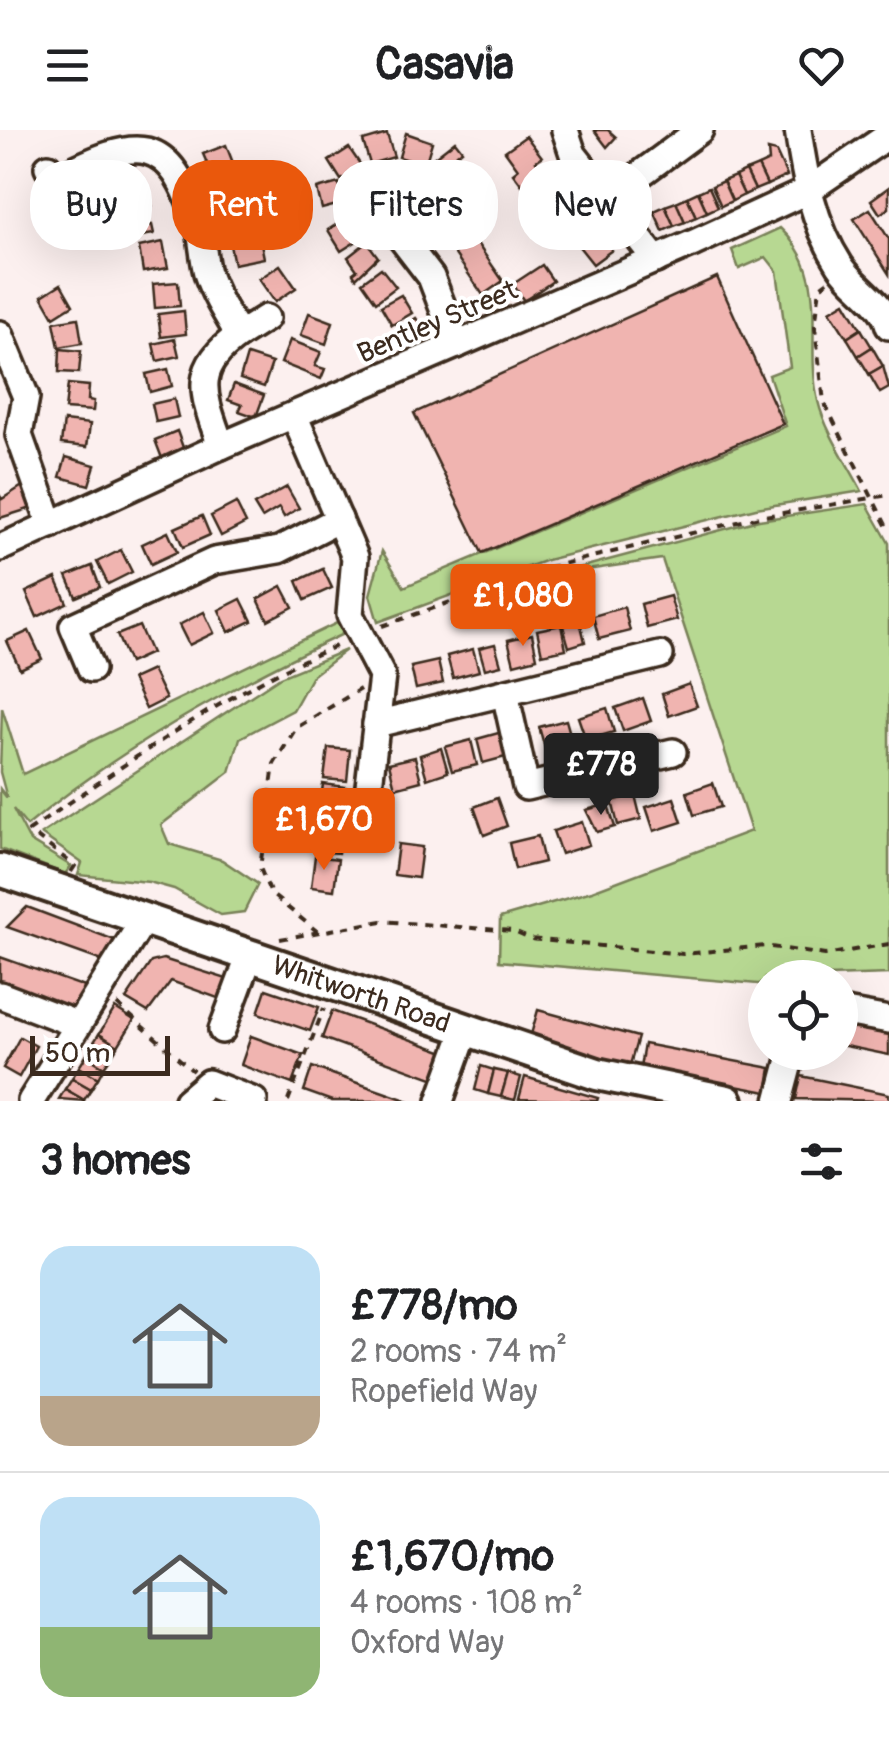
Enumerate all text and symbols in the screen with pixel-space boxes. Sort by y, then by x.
text: Casavia [375,37,514,93]
icon: menu [40,38,95,93]
icon: heart [794,38,849,93]
chip: Buy [30,160,152,250]
chip: Rent [172,160,313,250]
chip: Filters [333,160,498,250]
chip: New [518,160,652,250]
street label: Bentley Street [352,273,523,372]
pin: £1,080 [442,564,604,649]
text: £1,080 [472,576,574,616]
pin: £778 [542,733,660,818]
text: £778 [566,745,636,785]
pin: £1,670 [243,788,405,873]
text: £1,670 [275,800,373,840]
street label: Whitworth Road [267,948,455,1042]
map controls [748,960,858,1070]
button: locate [748,960,858,1070]
scale bar [30,1031,170,1076]
text: 50 m [45,1036,110,1071]
icon: filters [794,1134,849,1189]
text: 3 homes [40,1135,190,1187]
text: £778/mo [350,1280,518,1332]
icon: home [120,1286,240,1406]
text: 2 rooms · 74 m² [350,1332,567,1372]
text: Ropefield Way [350,1372,538,1412]
text: £1,670/mo [350,1531,554,1583]
icon: home [120,1537,240,1657]
text: 4 rooms · 108 m² [350,1583,583,1623]
text: Oxford Way [350,1623,504,1663]

